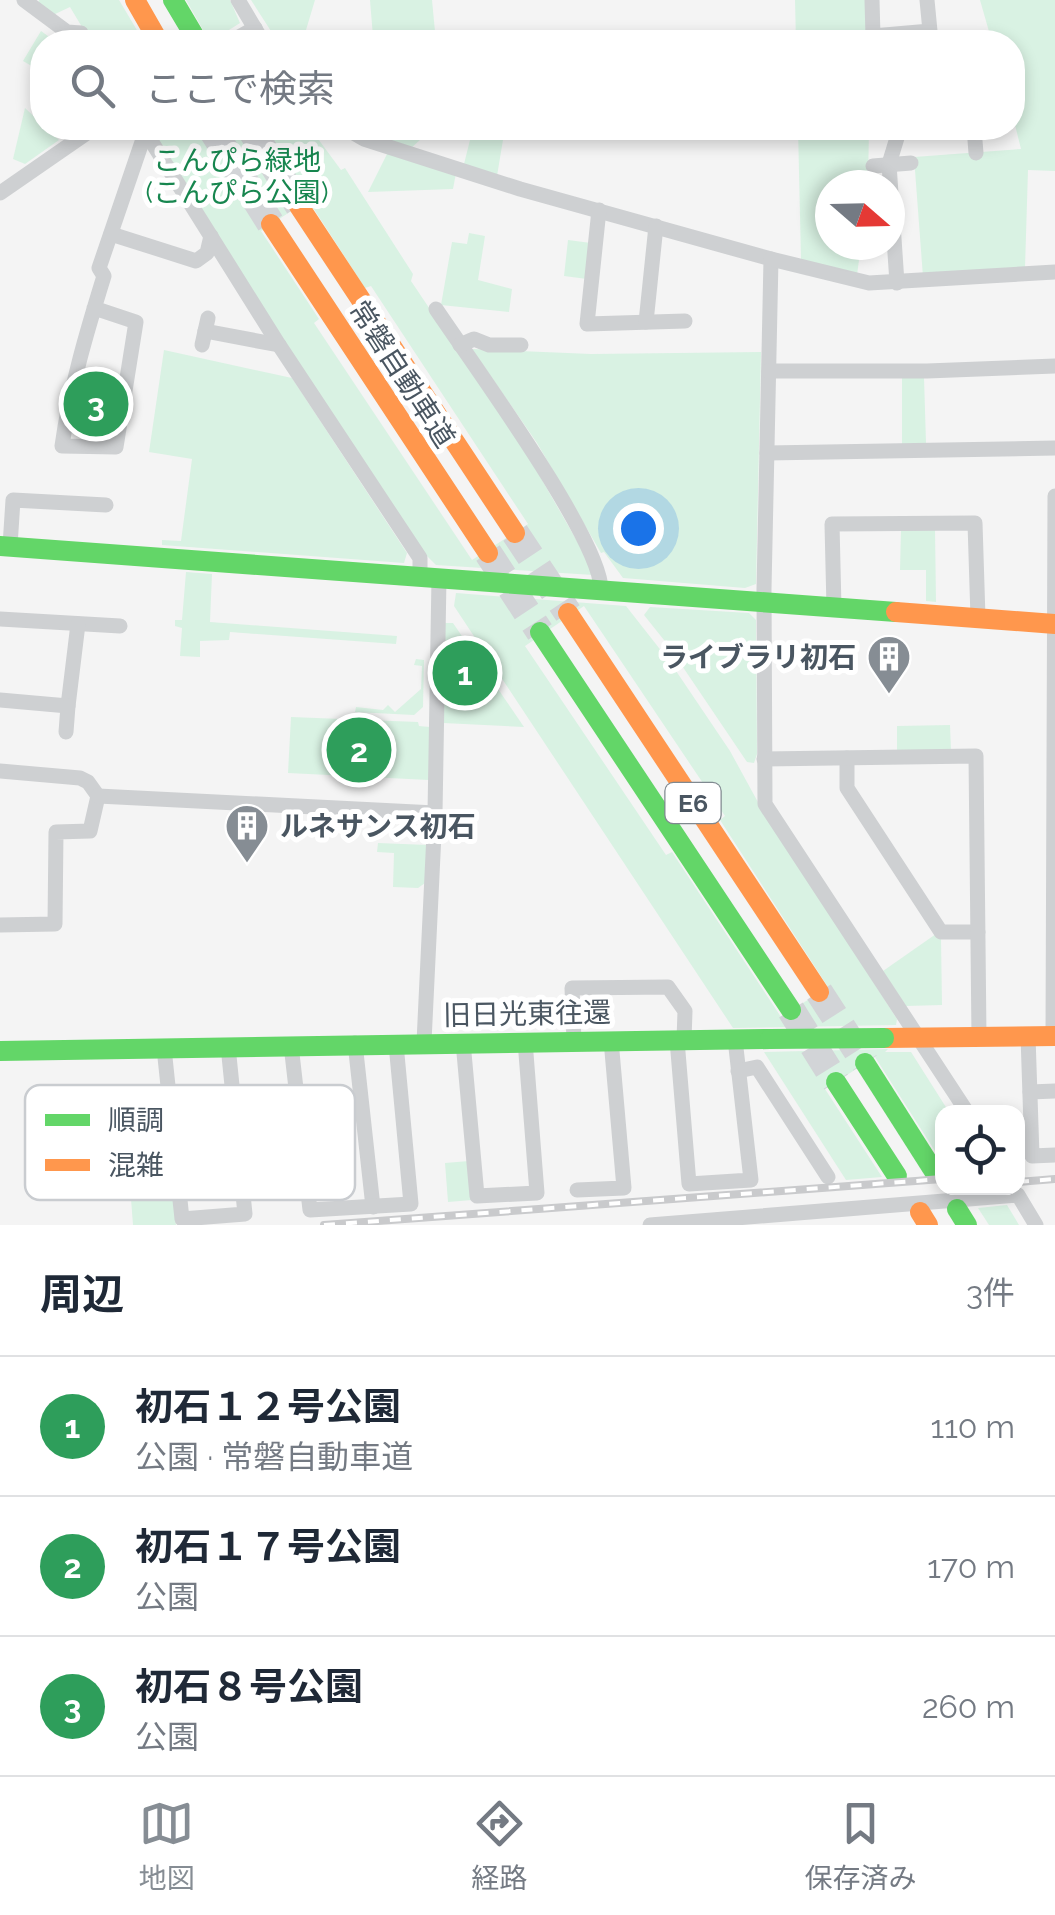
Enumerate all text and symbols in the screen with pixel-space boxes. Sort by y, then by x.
search box [30,30,1025,140]
icon: search [65,58,120,113]
text: ここで検索 [145,66,335,111]
park label: こんぴら緑地 (こんぴら公園) [145,144,329,209]
north arrow [815,170,905,260]
street label: 常磐自動車道 [342,295,462,453]
pin: 3 [64,366,128,442]
your location [613,503,664,554]
building icon: ライブラリ初石 [866,634,912,695]
pin: 1 [432,636,498,710]
place label: ライブラリ初石 [660,641,856,674]
pin: 2 [326,712,392,788]
road number: E6 [666,783,720,823]
building icon: ルネサンス初石 [224,803,270,864]
place label: ルネサンス初石 [280,810,475,843]
street label: 旧日光東往還 [443,996,611,1032]
legend [25,1085,355,1200]
text: 順調 [108,1104,164,1137]
map controls [935,1105,1025,1195]
button: locate [935,1105,1025,1195]
text: 混雑 [108,1149,164,1182]
text: 周辺 [40,1270,124,1319]
text: 3件 [966,1274,1015,1311]
text: 初石１２号公園 [135,1384,401,1429]
text: 1 [65,1408,80,1445]
text: 110 m [930,1408,1015,1445]
text: 公園 · 常磐自動車道 [135,1438,413,1475]
text: 初石１７号公園 [135,1524,401,1569]
text: 2 [63,1548,82,1585]
text: 170 m [927,1548,1015,1585]
text: 公園 [135,1578,199,1615]
text: 初石８号公園 [135,1664,363,1709]
text: 3 [64,1688,81,1725]
text: 260 m [922,1688,1015,1725]
text: 公園 [135,1718,199,1755]
tab: 地図 [138,1796,195,1896]
tab: 経路 [471,1796,528,1896]
tab: 保存済み [804,1796,917,1896]

